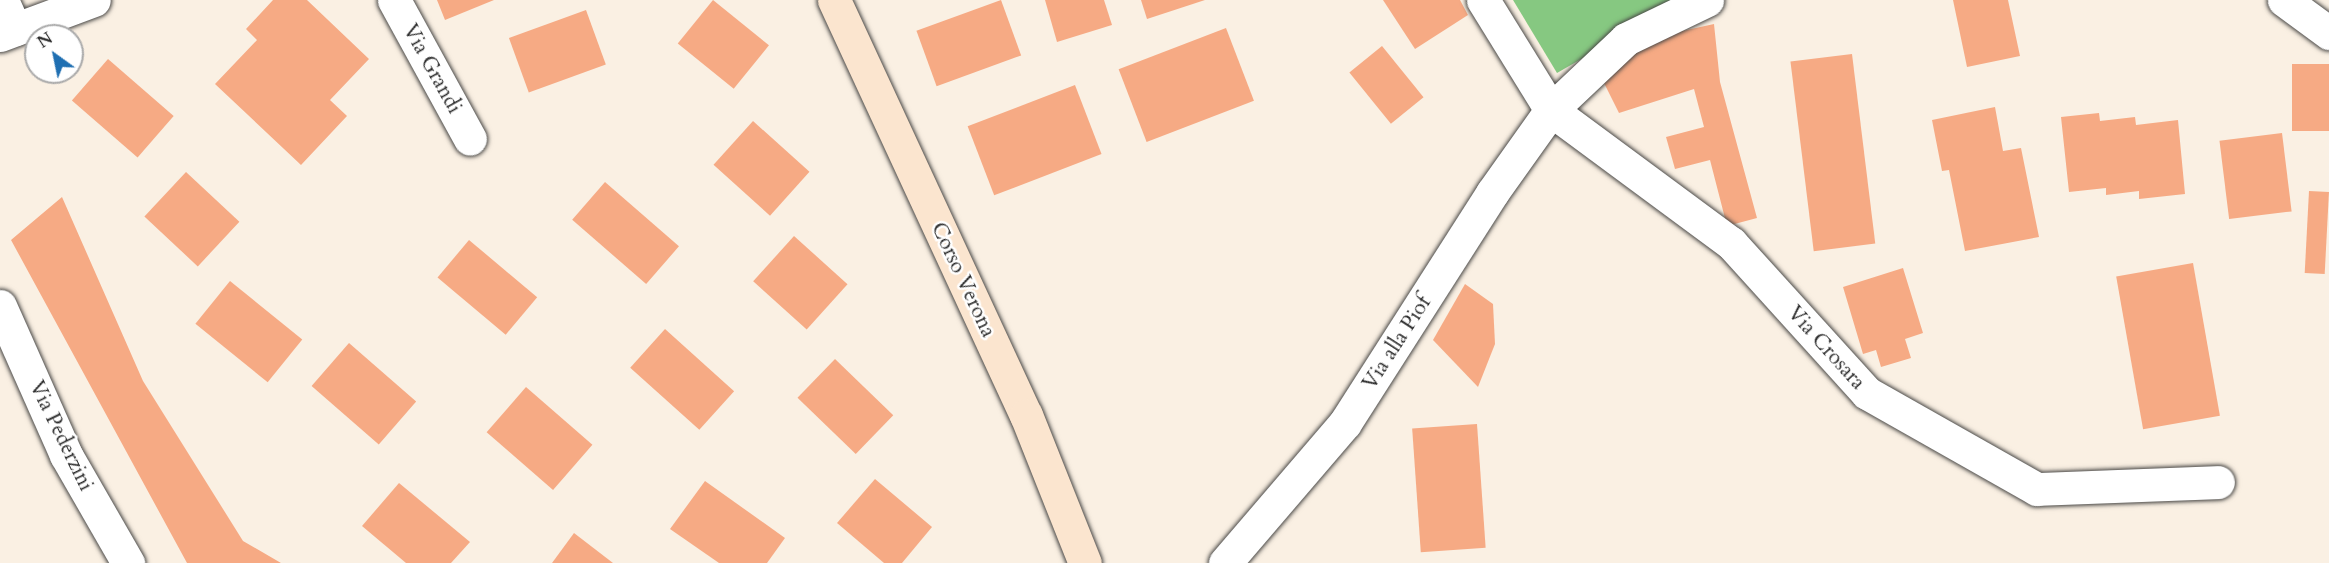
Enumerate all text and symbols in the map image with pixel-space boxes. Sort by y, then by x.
street label: Via Grandi [397,20,467,118]
north arrow [24,24,84,84]
text: N [33,28,57,54]
street label: Corso Verona [925,218,1001,342]
street label: Via alla Piof [1357,291,1437,395]
street label: Via Crosara [1782,301,1870,395]
street label: Via Pederzini [23,377,99,495]

